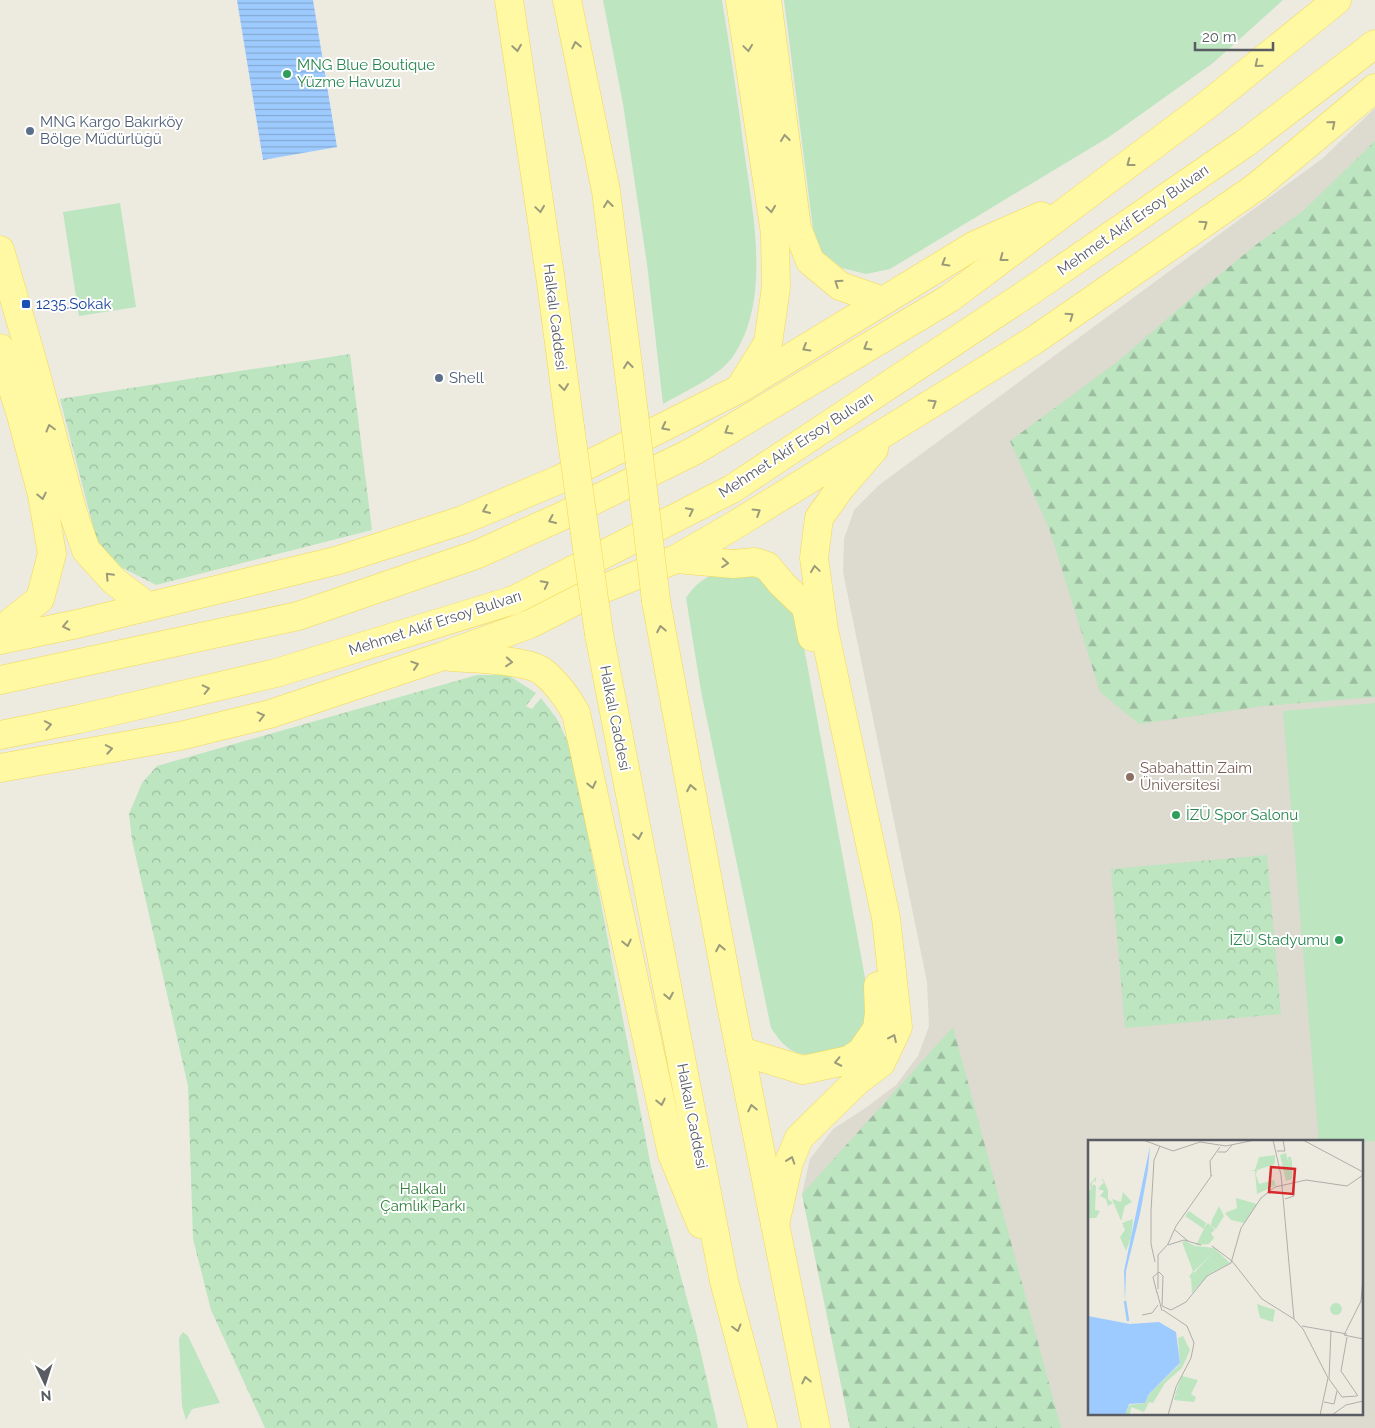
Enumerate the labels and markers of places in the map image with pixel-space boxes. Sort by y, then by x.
place label: MNG Blue Boutique Yüzme Havuzu [297,56,435,91]
marker: MNG Blue Boutique Yüzme Havuzu [281,68,293,80]
place label: MNG Kargo Bakırköy Bölge Müdürlüğü [40,113,183,148]
marker: MNG Kargo Bakırköy Bölge Müdürlüğü [24,125,36,137]
place label: 1235.Sokak [36,295,111,313]
marker: 1235.Sokak [20,298,32,310]
place label: Shell [449,369,485,387]
marker: Shell [433,372,445,384]
place label: Sabahattin Zaim Üniversitesi [1140,759,1252,794]
marker: Sabahattin Zaim Üniversitesi [1124,771,1136,783]
place label: İZÜ Spor Salonu [1186,805,1298,824]
marker: İZÜ Spor Salonu [1170,809,1182,821]
place label: İZÜ Stadyumu [1229,930,1329,949]
marker: İZÜ Stadyumu [1333,934,1345,946]

